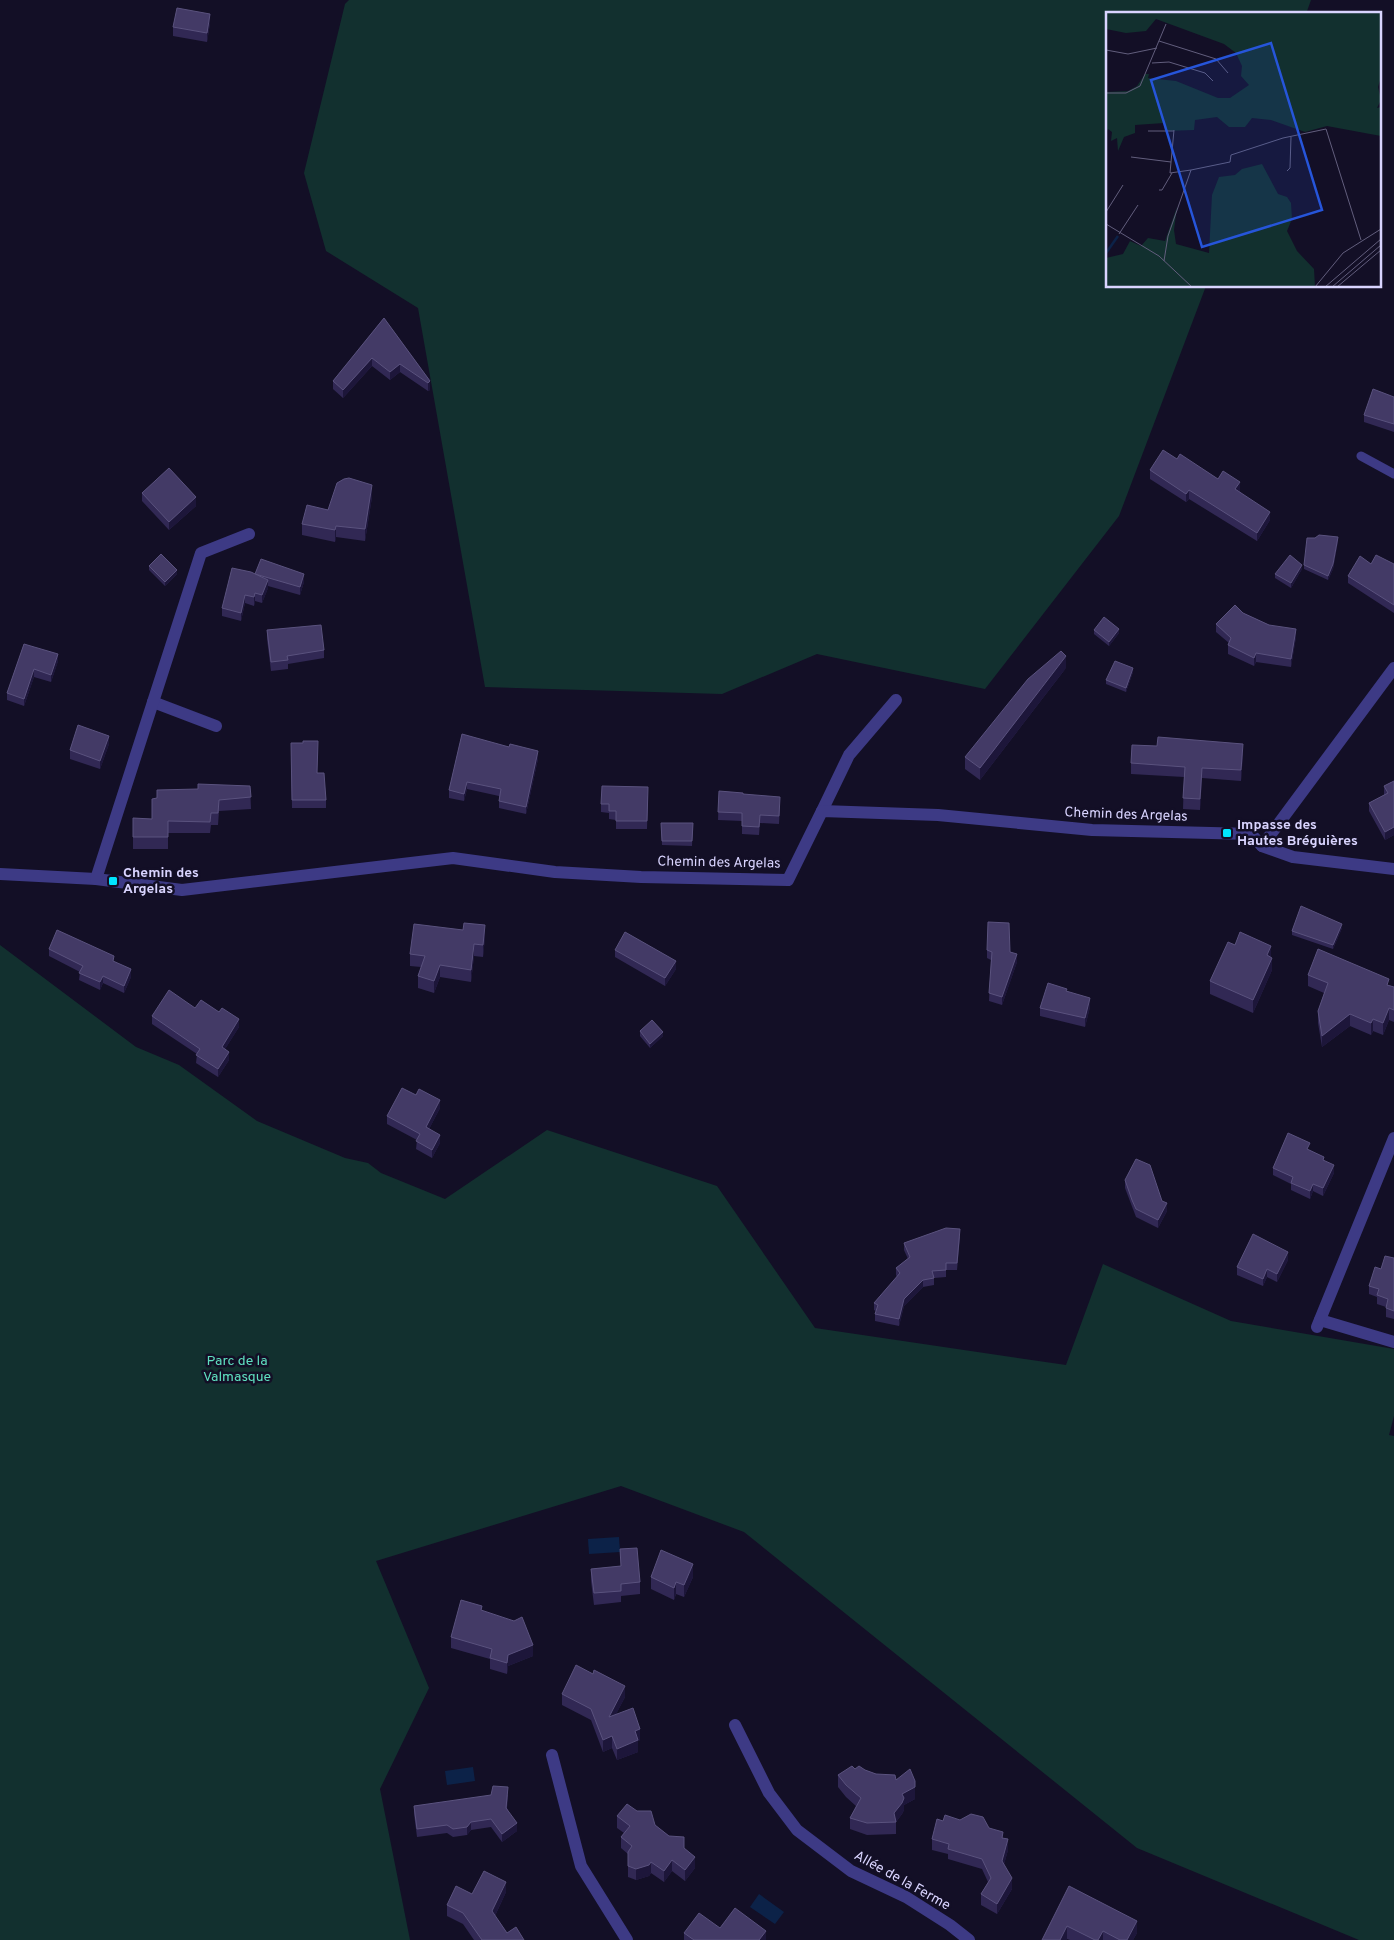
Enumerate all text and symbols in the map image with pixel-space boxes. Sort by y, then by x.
inset map [1106,12,1382,288]
street label: Chemin des Argelas [1064,804,1188,826]
place label: Impasse des Hautes Bréguières [1237,817,1358,850]
marker: Impasse des Hautes Bréguières [1221,827,1233,839]
street label: Chemin des Argelas [657,853,781,873]
place label: Chemin des Argelas [123,865,199,898]
marker: Chemin des Argelas [107,875,119,887]
park label: Parc de la Valmasque [203,1353,271,1386]
street label: Allée de la Ferme [851,1847,953,1915]

